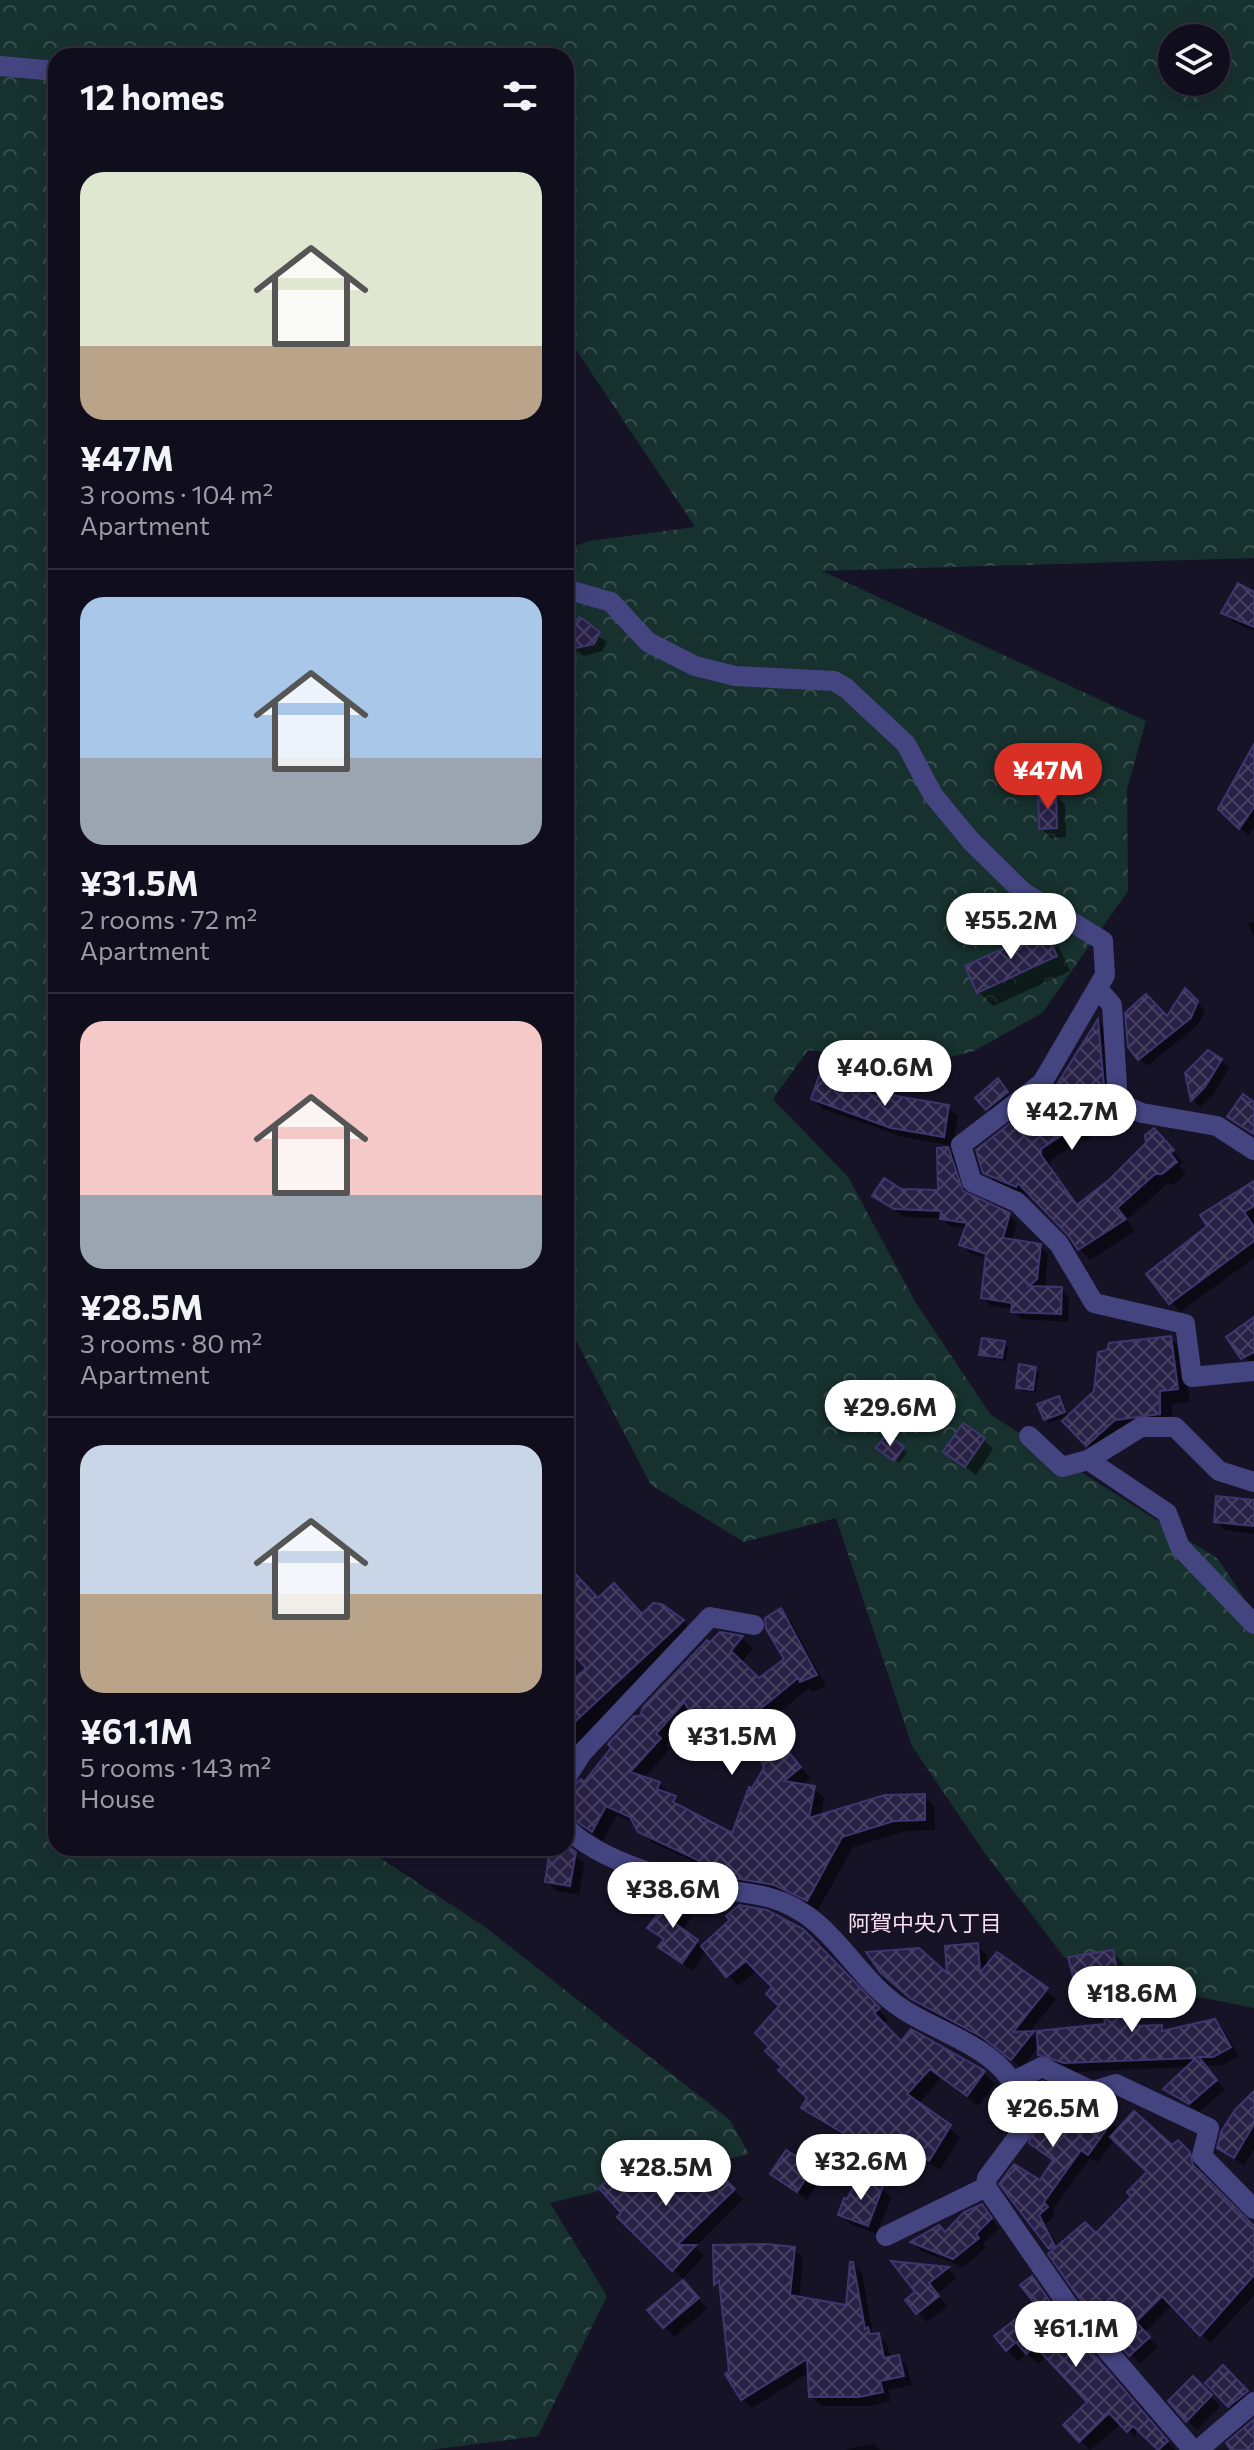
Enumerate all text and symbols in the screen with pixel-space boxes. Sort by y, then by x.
map controls [1158,24,1230,96]
button: layers [1158,24,1230,96]
icon: filters [498,74,542,118]
text: 12 homes [80,75,225,117]
icon: home [239,224,383,368]
text: ¥47M [80,436,174,478]
text: 3 rooms · 104 m² [80,478,273,509]
text: Apartment [80,509,210,540]
icon: home [239,649,383,793]
pin: ¥47M [1001,743,1095,811]
text: ¥47M [1012,753,1084,784]
text: ¥31.5M [80,861,199,903]
pin: ¥55.2M [946,893,1076,961]
text: 2 rooms · 72 m² [80,903,257,934]
text: ¥55.2M [964,903,1058,934]
text: Apartment [80,934,210,965]
pin: ¥40.6M [820,1040,950,1108]
text: ¥40.6M [836,1050,934,1081]
icon: home [239,1073,383,1217]
pin: ¥42.7M [1007,1084,1137,1152]
text: ¥42.7M [1025,1094,1119,1125]
text: ¥28.5M [80,1285,203,1327]
text: 3 rooms · 80 m² [80,1327,262,1358]
text: Apartment [80,1358,210,1389]
pin: ¥29.6M [825,1380,955,1448]
text: ¥29.6M [843,1390,937,1421]
icon: home [239,1497,383,1641]
text: ¥61.1M [80,1709,193,1751]
pin: ¥31.5M [667,1709,797,1777]
text: ¥31.5M [687,1719,777,1750]
text: 5 rooms · 143 m² [80,1751,271,1782]
text: House [80,1782,155,1813]
pin: ¥38.6M [608,1862,738,1930]
text: ¥38.6M [625,1872,721,1903]
district label: 阿賀中央八丁目 [848,1909,1002,1936]
pin: ¥18.6M [1067,1966,1197,2034]
text: ¥18.6M [1086,1976,1178,2007]
pin: ¥26.5M [988,2081,1118,2149]
text: ¥26.5M [1006,2091,1100,2122]
pin: ¥32.6M [796,2134,926,2202]
pin: ¥28.5M [601,2140,731,2208]
text: ¥32.6M [814,2144,908,2175]
text: ¥28.5M [619,2150,713,2181]
pin: ¥61.1M [1011,2301,1141,2369]
text: ¥61.1M [1033,2311,1119,2342]

